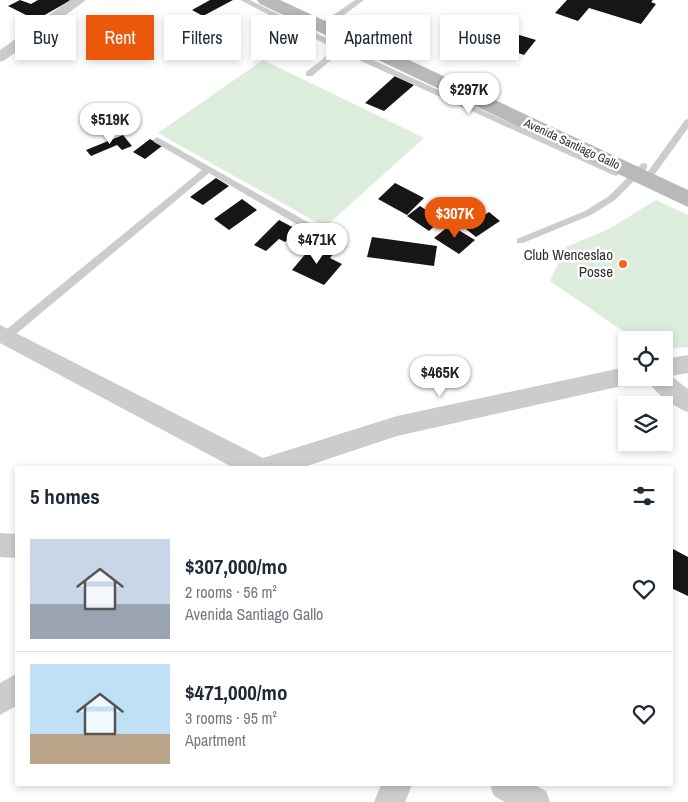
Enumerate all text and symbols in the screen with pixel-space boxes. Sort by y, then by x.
chip: Buy [15,15,76,60]
chip: Rent [86,15,154,60]
chip: Filters [164,15,241,60]
chip: New [251,15,316,60]
chip: Apartment [326,15,430,60]
chip: House [440,15,519,60]
pin: $297K [434,72,504,115]
text: $297K [450,78,488,100]
pin: $519K [75,102,145,145]
text: $519K [91,108,129,130]
street label: Avenida Santiago Gallo [521,114,622,173]
pin: $307K [420,196,490,239]
text: $307K [436,202,474,224]
pin: $471K [282,222,352,265]
text: $471K [298,228,336,250]
place label: Club Wenceslao Posse [524,244,613,282]
marker: Club Wenceslao Posse [617,258,629,270]
map controls [618,331,673,451]
button: locate [618,331,673,386]
pin: $465K [405,356,475,398]
text: $465K [421,361,459,383]
button: layers [618,396,673,451]
text: 5 homes [30,482,100,511]
icon: filters [630,482,658,510]
text: $307,000/mo [185,552,287,581]
icon: home [70,559,130,619]
icon: heart [630,575,658,603]
text: 2 rooms · 56 m² [185,581,277,603]
text: Avenida Santiago Gallo [185,603,323,625]
text: $471,000/mo [185,678,287,707]
icon: home [70,684,130,744]
icon: heart [630,700,658,728]
text: 3 rooms · 95 m² [185,707,277,729]
text: Apartment [185,729,246,751]

